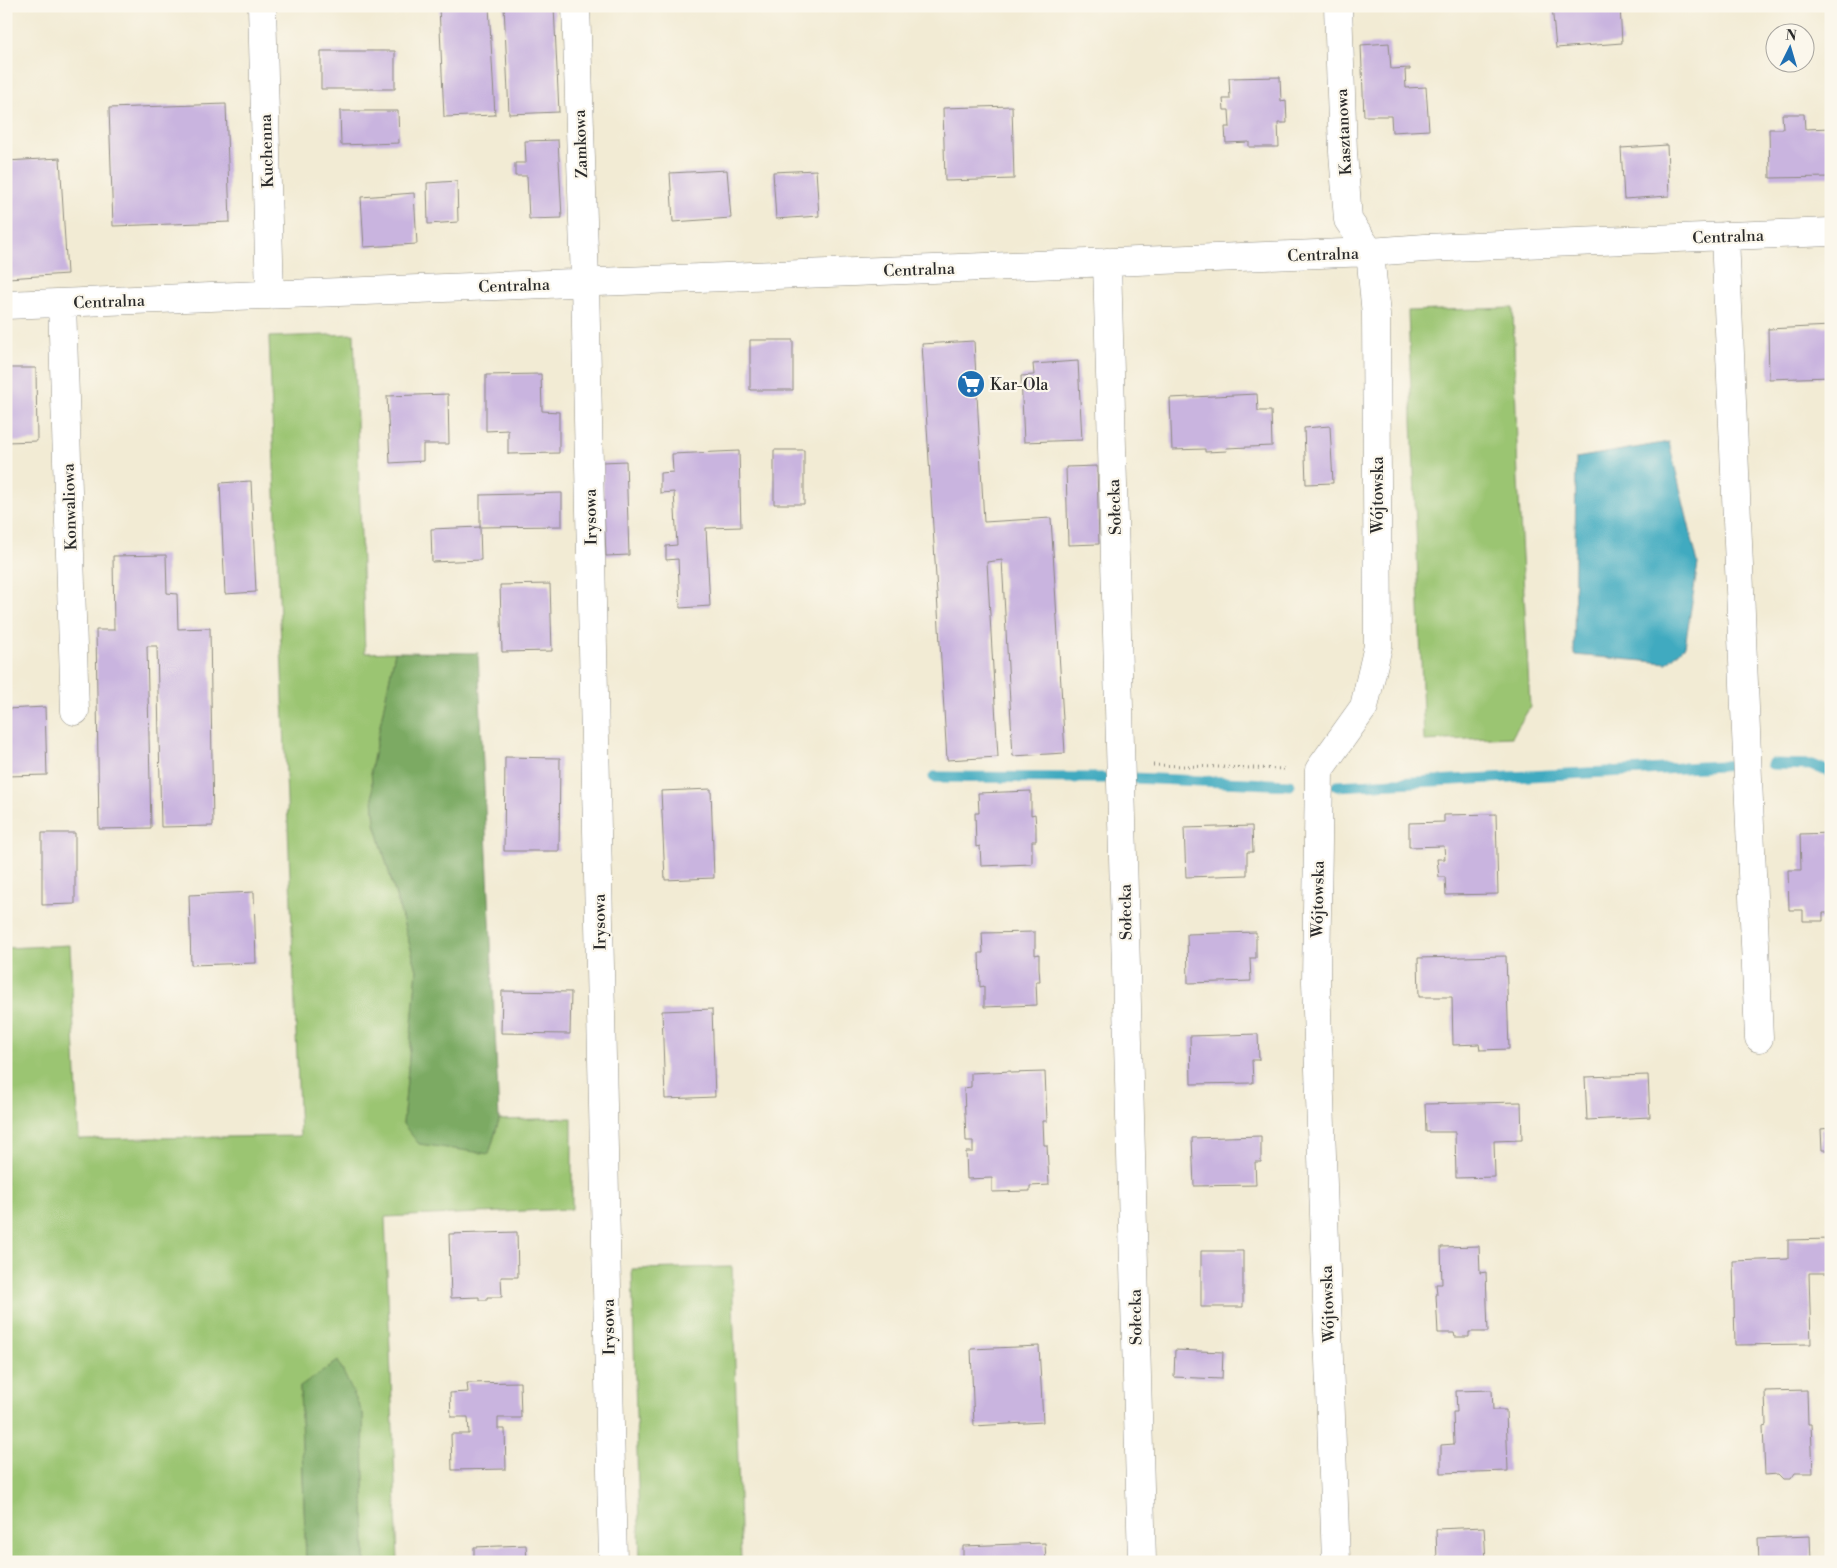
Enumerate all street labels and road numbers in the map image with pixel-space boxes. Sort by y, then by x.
street label: Kasztanowa [1332,87,1356,176]
street label: Zamkowa [570,108,592,179]
street label: Kuchenna [256,113,278,188]
street label: Centralna [1692,226,1765,248]
street label: Centralna [1287,244,1360,266]
street label: Centralna [883,259,956,281]
street label: Centralna [478,275,551,297]
street label: Centralna [73,291,146,313]
street label: Wójtowska [1368,456,1388,535]
street label: Konwaliowa [58,462,82,551]
street label: Sołecka [1104,478,1126,535]
street label: Irysowa [580,488,601,545]
street label: Wójtowska [1307,859,1329,939]
street label: Sołecka [1115,883,1136,940]
street label: Irysowa [589,893,610,950]
street label: Wójtowska [1317,1264,1339,1344]
street label: Sołecka [1125,1288,1146,1345]
street label: Irysowa [598,1298,619,1355]

